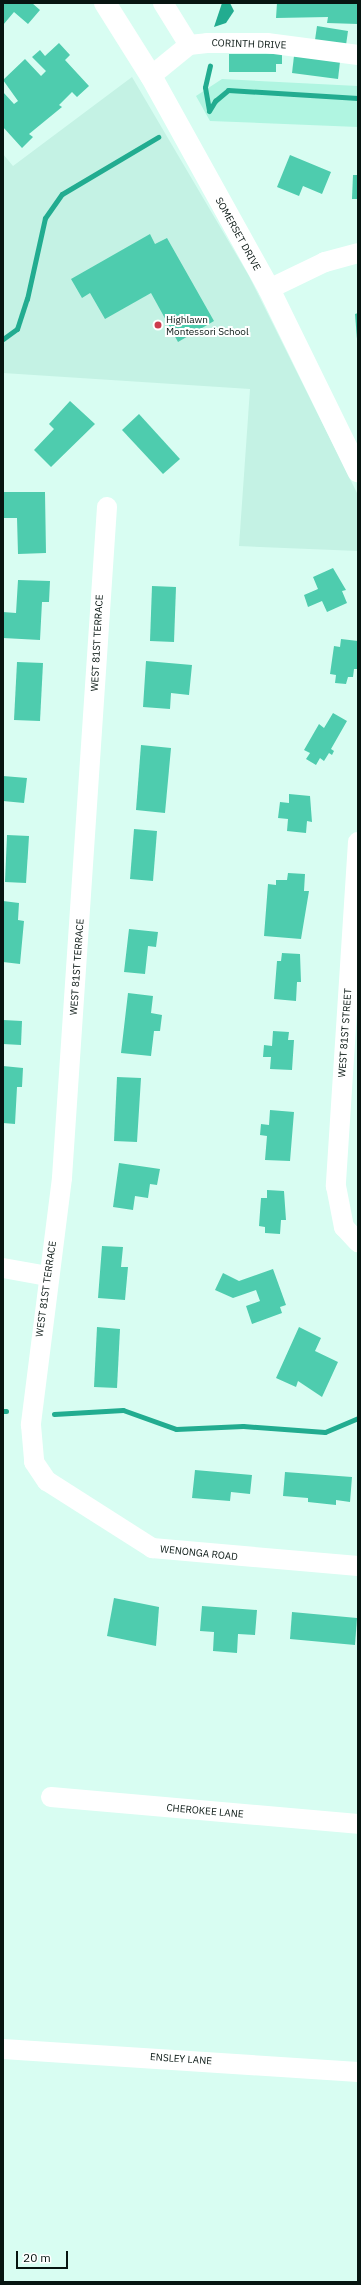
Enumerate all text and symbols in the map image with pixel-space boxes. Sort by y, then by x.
street label: CORINTH DRIVE [211,37,287,51]
street label: SOMERSET DRIVE [213,195,263,273]
place label: Highlawn Montessori School [166,313,249,336]
marker: Highlawn Montessori School [153,320,163,330]
street label: WEST 81ST TERRACE [88,594,106,692]
street label: WEST 81ST TERRACE [68,918,86,1016]
street label: WEST 81ST STREET [336,988,354,1078]
street label: WEST 81ST TERRACE [33,1240,59,1338]
street label: WENONGA ROAD [160,1543,238,1563]
street label: CHEROKEE LANE [166,1802,244,1820]
street label: ENSLEY LANE [150,2051,212,2067]
scale bar [18,2243,70,2269]
text: 20 m [23,2250,51,2265]

